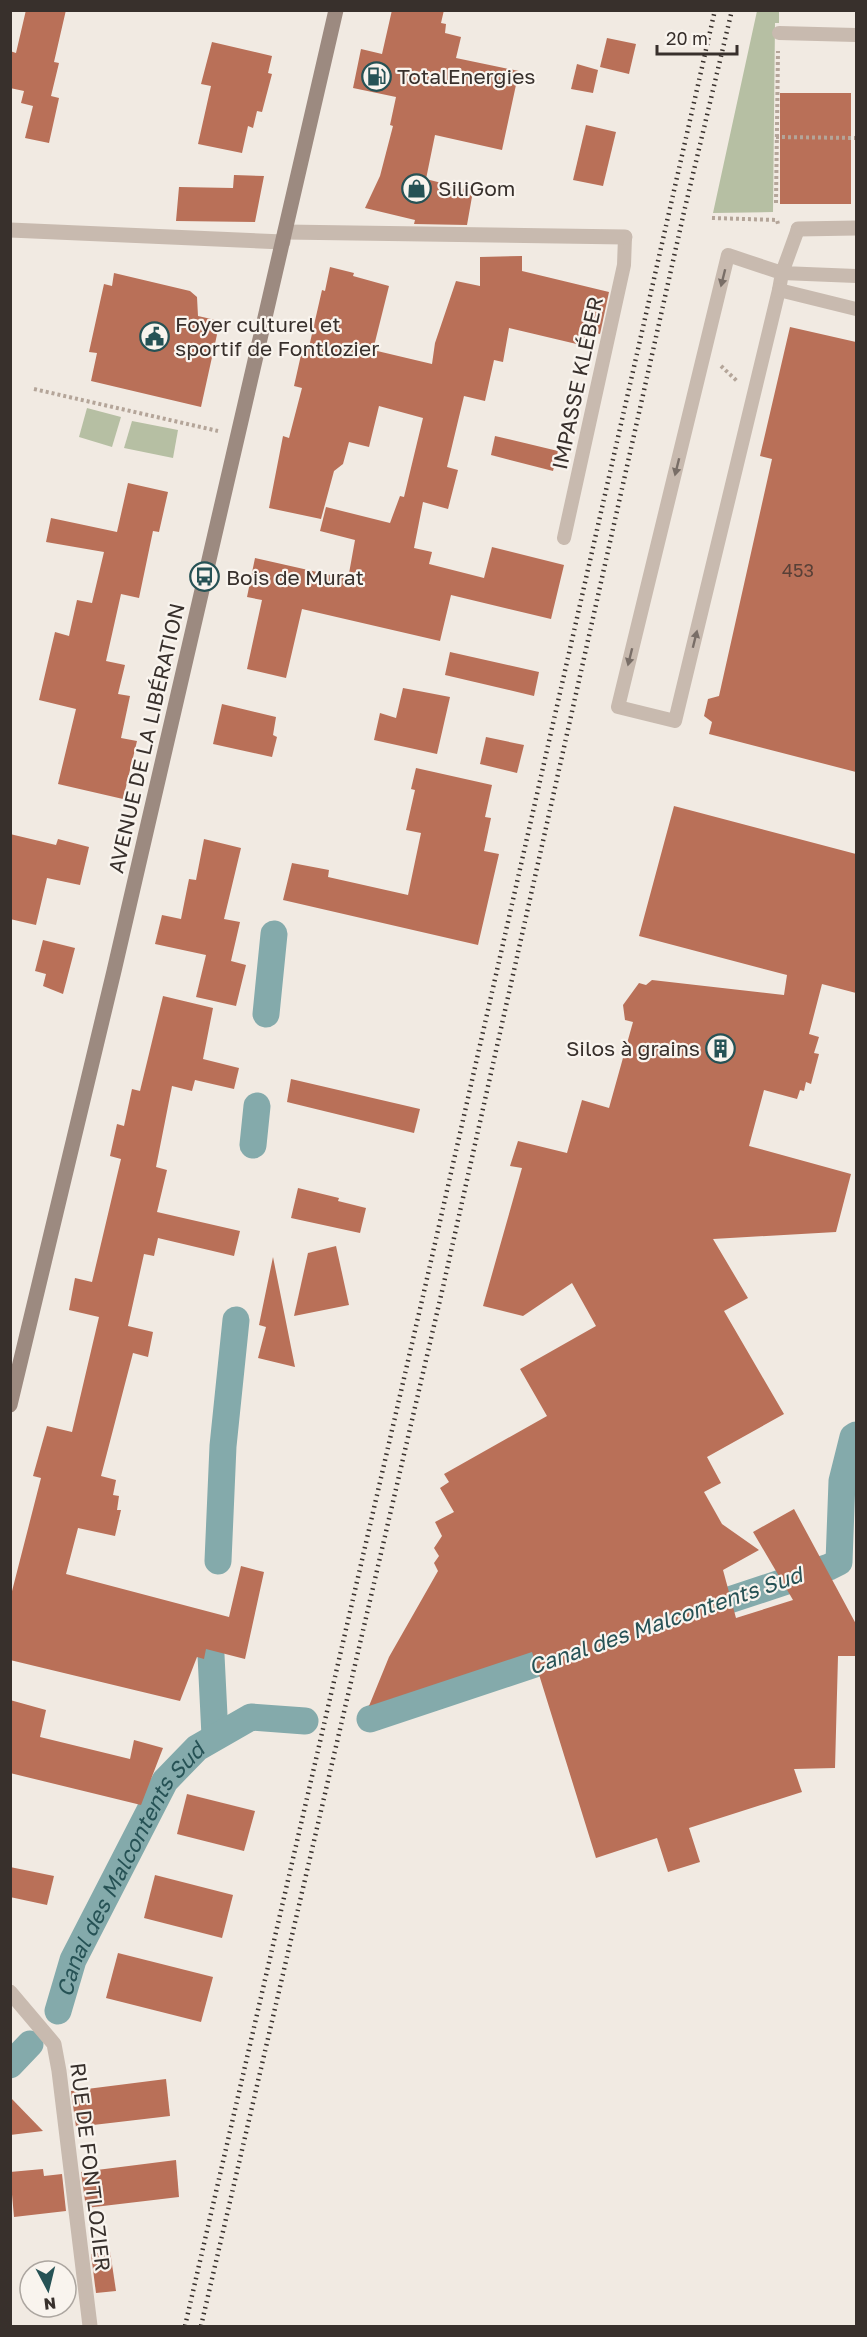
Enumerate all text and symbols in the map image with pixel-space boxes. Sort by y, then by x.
scale bar [657,18,736,56]
text: 20 m [666,27,708,49]
fuel station icon: TotalEnergies [360,60,392,92]
place label: TotalEnergies [397,63,535,89]
shop icon: SiliGom [401,172,433,204]
place label: SiliGom [438,175,515,201]
one-way arrow [717,269,727,287]
street label: IMPASSE KLÉBER [546,294,608,472]
place label: Foyer culturel et sportif de Fontlozier [175,311,379,361]
public building icon: Foyer culturel et sportif de Fontlozier [138,320,170,352]
one-way arrow [671,458,681,477]
house number: 453 [782,559,814,581]
bus stop icon: Bois de Murat [189,561,221,593]
place label: Bois de Murat [226,564,364,590]
street label: AVENUE DE LA LIBÉRATION [102,600,190,876]
one-way arrow [691,629,700,648]
one-way arrow [625,648,635,666]
building icon: Silos à grains [705,1032,737,1064]
place label: Silos à grains [566,1035,700,1061]
water label: Canal des Malcontents Sud [525,1560,808,1680]
water label: Canal des Malcontents Sud [50,1734,211,1999]
street label: RUE DE FONTLOZIER [65,2061,117,2273]
north arrow [18,2259,78,2319]
text: N [43,2293,57,2315]

